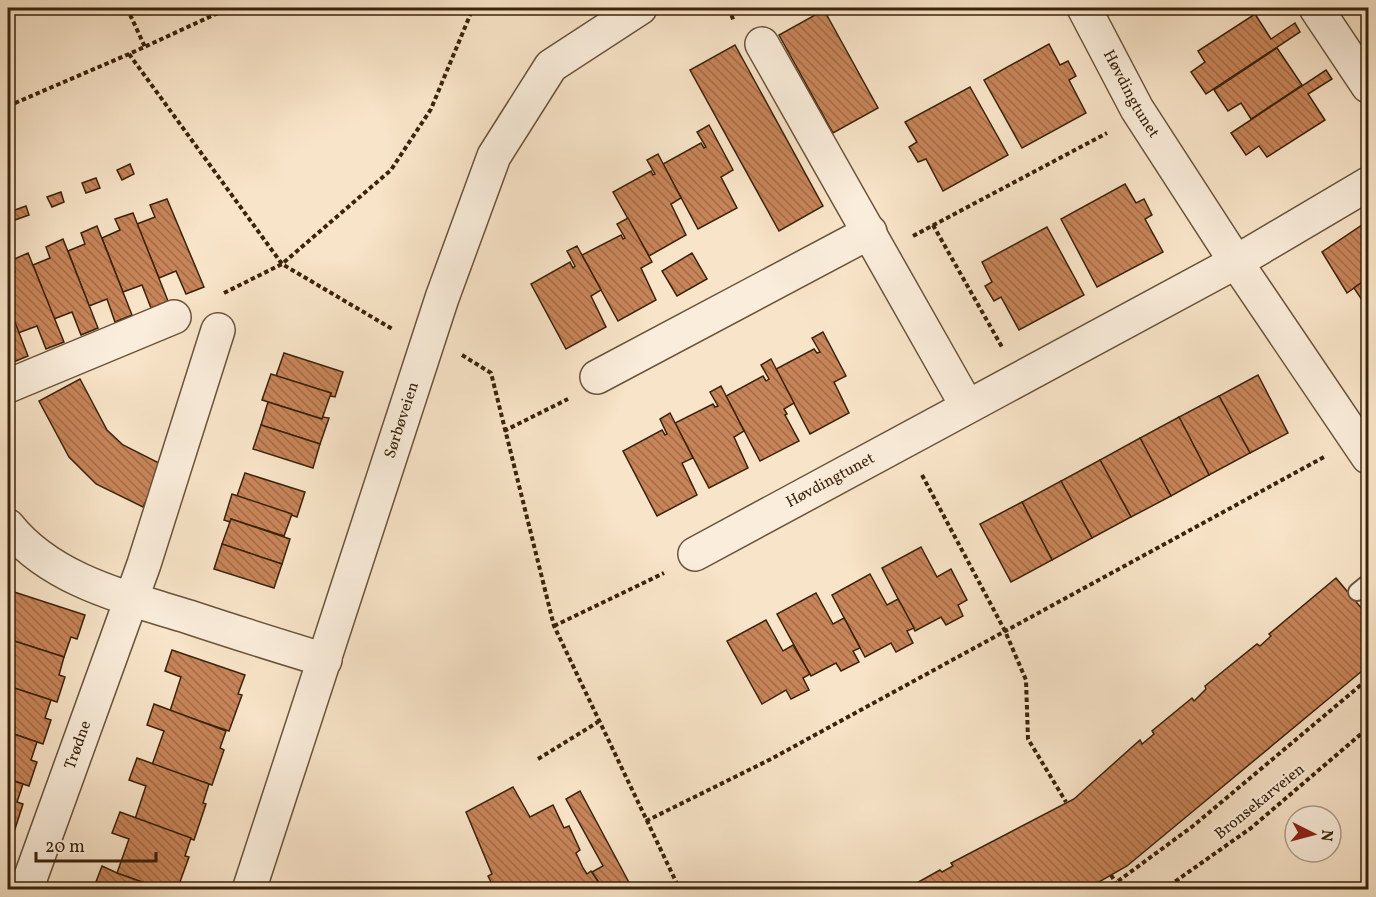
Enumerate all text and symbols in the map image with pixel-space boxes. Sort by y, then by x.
street label: Høvdingtunet [1097,46,1164,143]
street label: Sørbøveien [379,379,425,461]
street label: Høvdingtunet [782,448,879,514]
street label: Trødne [60,718,97,773]
street label: Bronsekarveien [1210,759,1310,845]
north arrow [1283,804,1343,864]
scale bar [36,825,156,863]
text: N [1314,828,1337,843]
text: 20 m [45,835,85,860]

